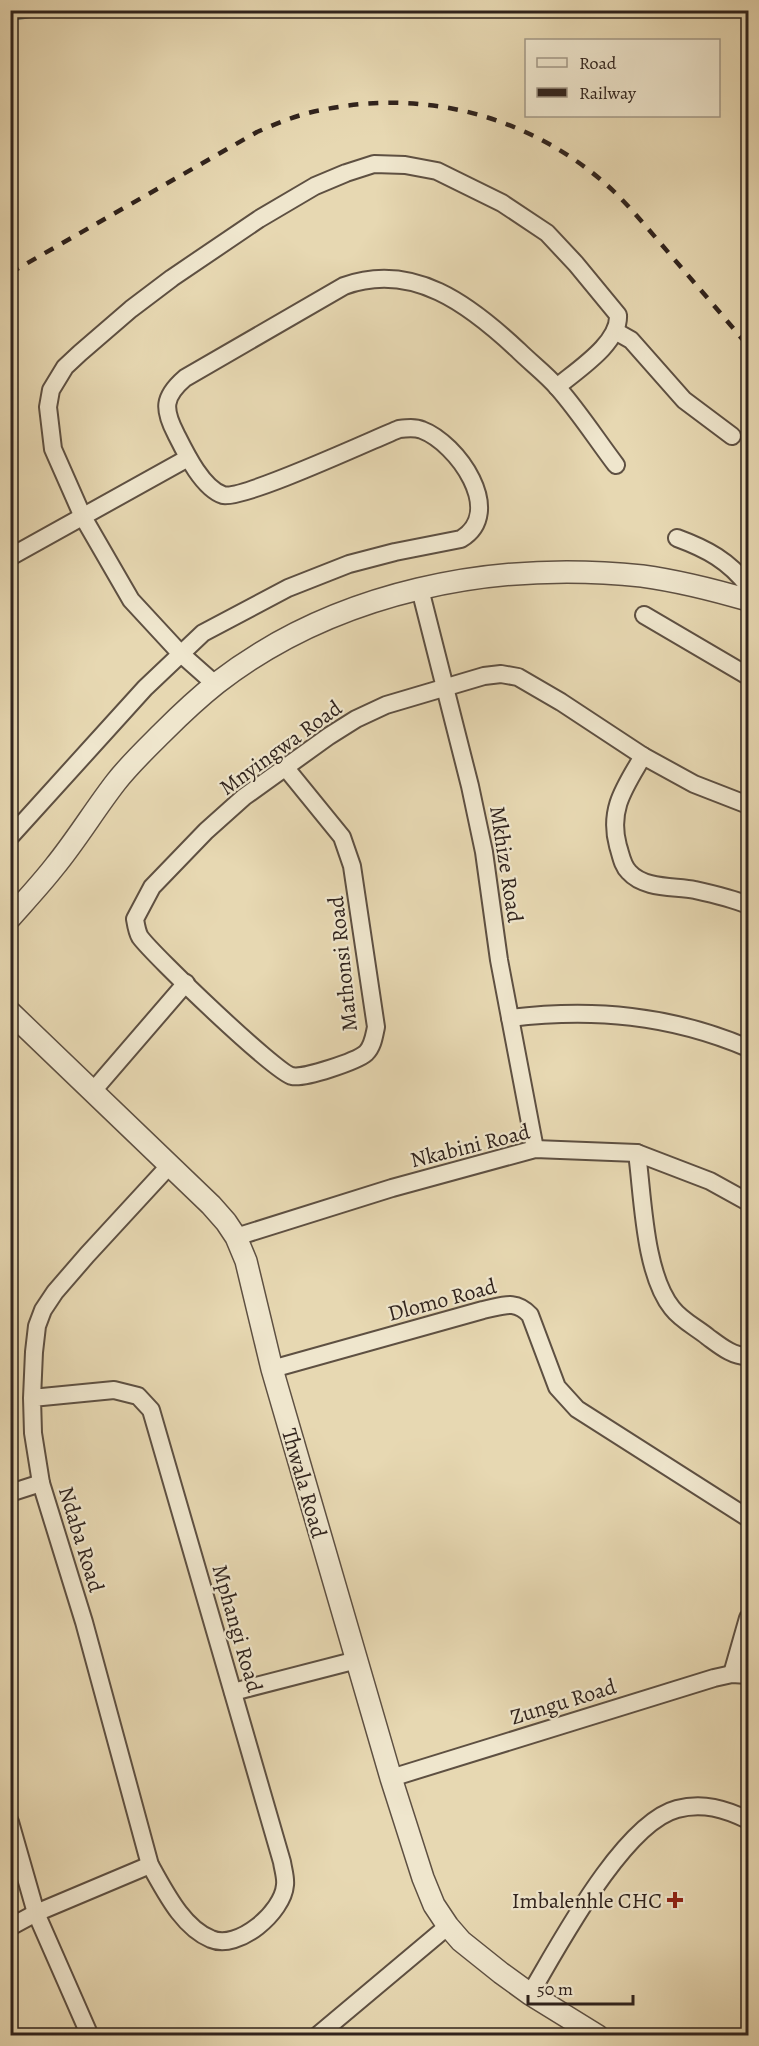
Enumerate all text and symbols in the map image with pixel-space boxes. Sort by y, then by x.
legend [525,39,720,117]
text: Road [579,51,617,75]
text: Railway [579,81,637,105]
street label: Mnyingwa Road [213,693,348,802]
street label: Mkhize Road [482,804,530,925]
street label: Mathonsi Road [321,895,365,1033]
street label: Nkabini Road [407,1117,533,1175]
street label: Dlomo Road [385,1271,500,1329]
street label: Thwala Road [274,1425,334,1542]
street label: Ndaba Road [51,1483,111,1596]
street label: Mphangi Road [204,1561,270,1696]
street label: Zungu Road [507,1672,620,1732]
place label: Imbalenhle CHC [512,1886,662,1916]
marker: Imbalenhle CHC [666,1891,684,1909]
scale bar [528,1968,633,2006]
text: 50 m [537,1977,573,2001]

